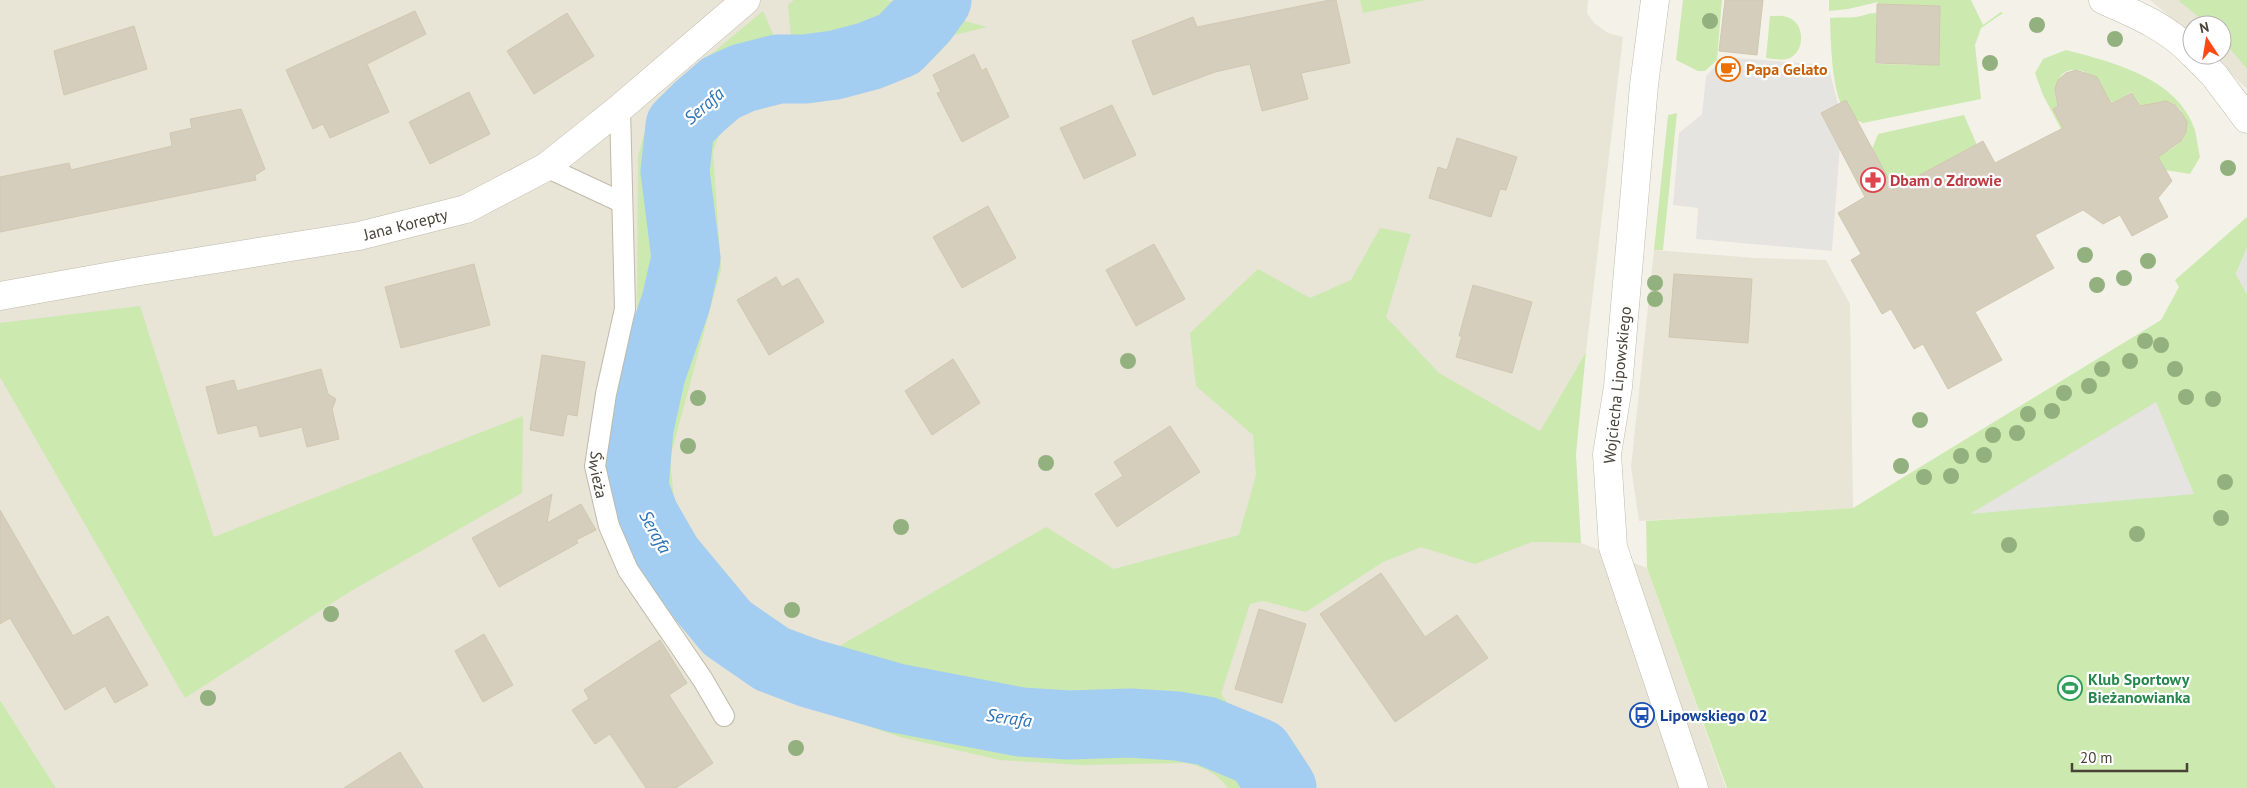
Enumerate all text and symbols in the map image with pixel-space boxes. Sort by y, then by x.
north arrow [2182,15,2232,65]
text: N [2198,18,2211,37]
cafe icon: Papa Gelato [1715,56,1741,82]
place label: Papa Gelato [1746,59,1828,79]
water label: Serafa [679,82,729,129]
pharmacy icon: Dbam o Zdrowie [1860,167,1886,193]
place label: Dbam o Zdrowie [1890,170,2002,190]
street label: Jana Korepty [360,204,450,245]
street label: Wojciecha Lipowskiego [1599,305,1635,465]
street label: Świeża [584,450,612,500]
water label: Serafa [634,506,677,558]
place label: Klub Sportowy Bieżanowianka [2088,669,2191,707]
sports icon: Klub Sportowy Bieżanowianka [2057,675,2083,701]
bus stop icon: Lipowskiego 02 [1629,702,1655,728]
water label: Serafa [985,703,1034,732]
place label: Lipowskiego 02 [1660,705,1767,725]
scale bar [2072,740,2187,772]
text: 20 m [2080,748,2113,767]

